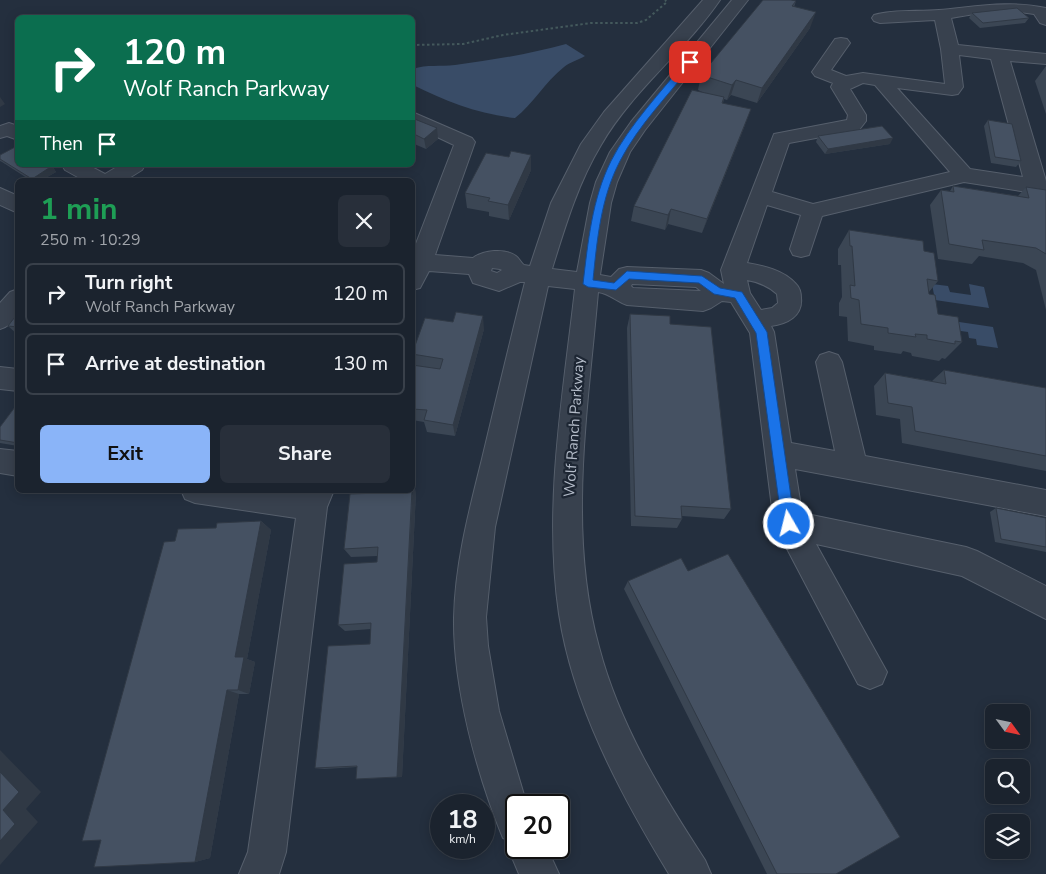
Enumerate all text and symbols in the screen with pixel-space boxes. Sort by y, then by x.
text: 120 m [123,29,226,76]
icon: right [40,35,105,100]
pin [669,41,711,83]
icon: arrive [676,48,704,76]
text: Wolf Ranch Parkway [123,74,329,104]
icon: arrive [93,130,121,158]
text: Then [40,131,83,157]
text: 1 min [40,189,118,230]
button: close [338,195,390,247]
text: 250 m · 10:29 [40,229,141,251]
text: Turn right [85,270,172,296]
icon: right [42,280,70,308]
text: 120 m [333,281,388,307]
text: Wolf Ranch Parkway [85,296,235,318]
icon: arrive [42,350,70,378]
text: Arrive at destination [85,351,266,377]
text: 130 m [333,351,388,377]
street label: Wolf Ranch Parkway [559,356,589,498]
button: Exit [40,425,210,483]
button: Share [220,425,390,483]
position arrow [762,497,814,549]
north arrow [985,704,1030,749]
map controls [985,704,1030,859]
button: search [985,759,1030,804]
speed limit sign: 20 [505,794,570,859]
text: 18 [447,803,478,837]
button: layers [985,814,1030,859]
text: km/h [449,831,476,847]

